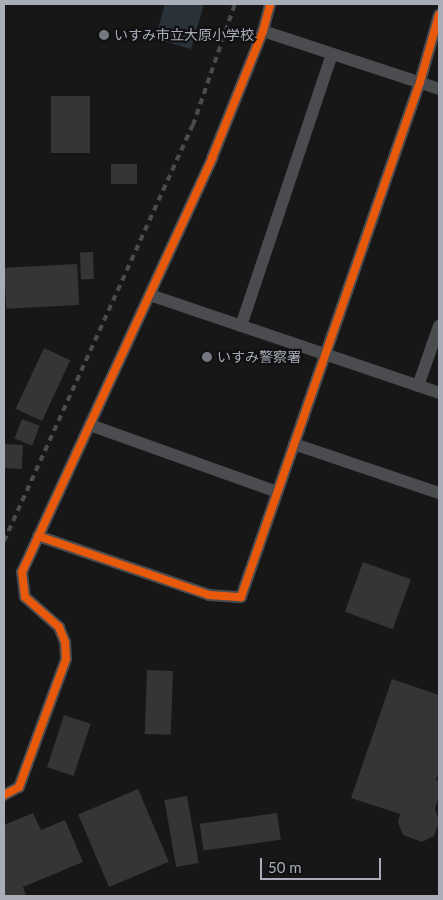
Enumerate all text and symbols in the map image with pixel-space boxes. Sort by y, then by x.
place label: いすみ市立大原小学校 [114,27,254,43]
marker: いすみ市立大原小学校 [98,29,110,41]
place label: いすみ警察署 [217,349,301,365]
marker: いすみ警察署 [201,351,213,363]
scale bar [263,848,384,880]
text: 50 m [268,858,302,876]

